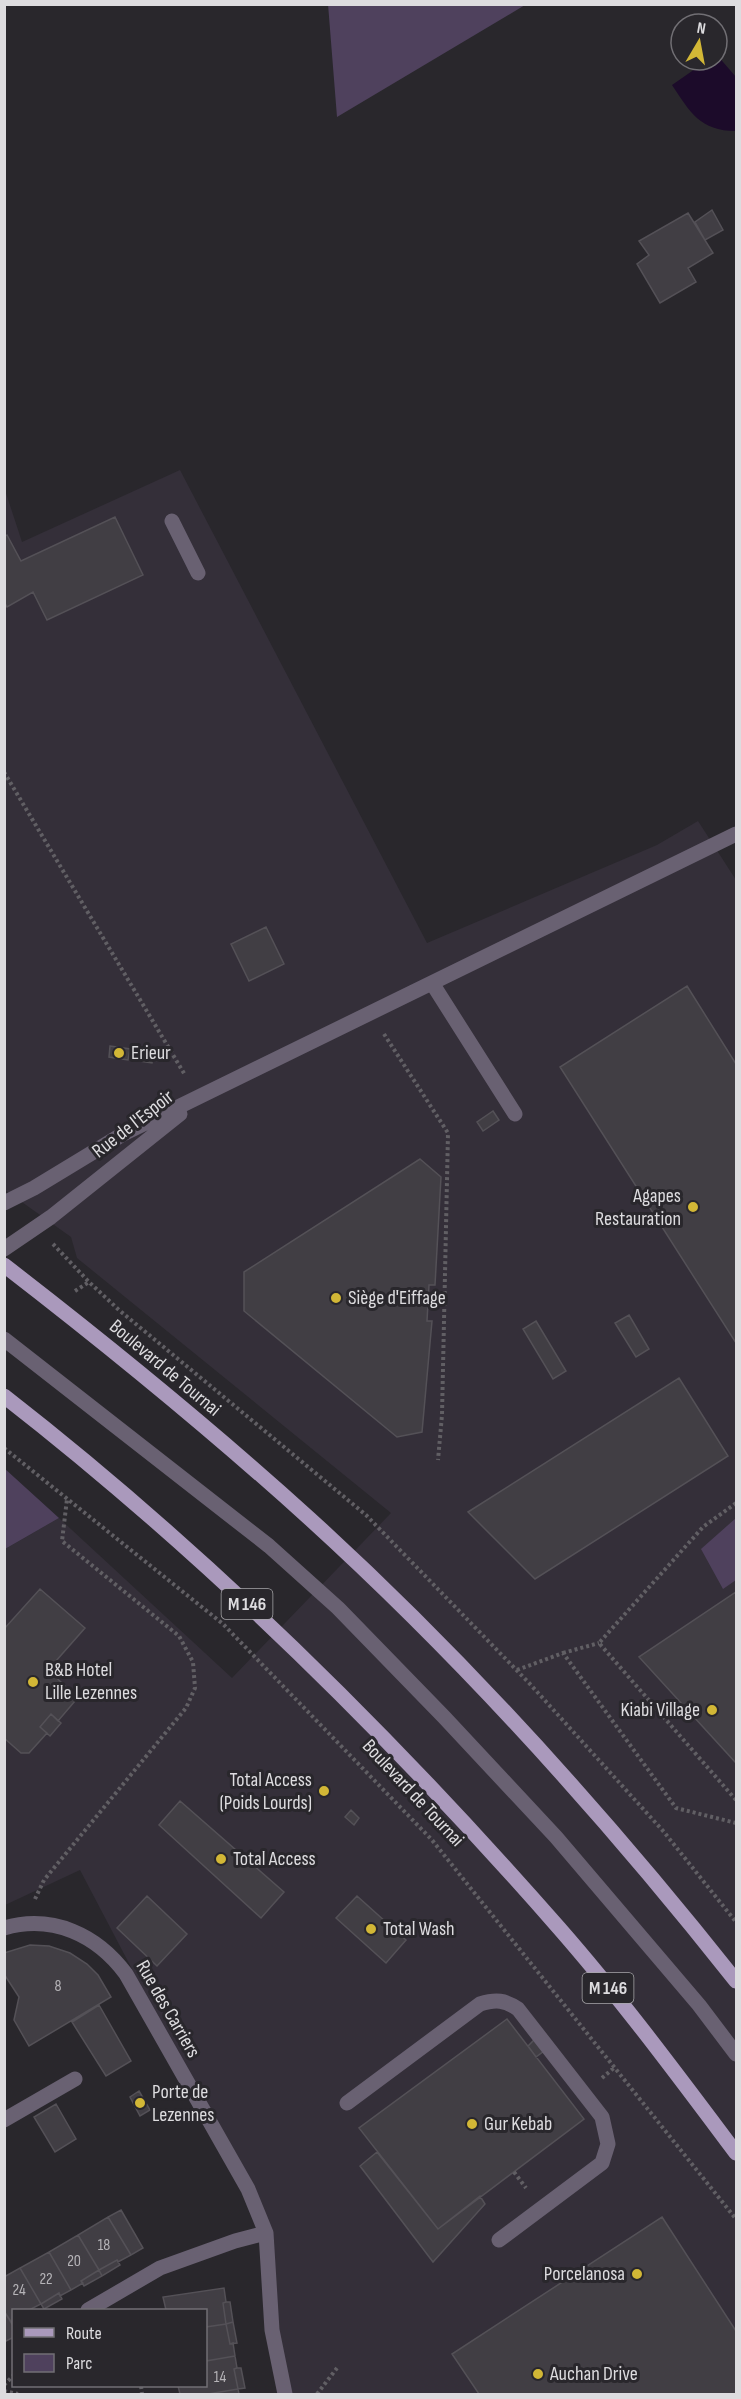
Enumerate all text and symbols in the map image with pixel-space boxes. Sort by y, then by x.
north arrow [669,12,729,72]
text: N [695,19,707,39]
place label: Erieur [131,1041,171,1065]
marker: Erieur [112,1046,126,1060]
street label: Rue de l'Espoir [88,1085,179,1163]
place label: Agapes Restauration [595,1184,681,1231]
marker: Agapes Restauration [686,1200,700,1214]
place label: Siège d'Eiffage [348,1286,446,1310]
marker: Siège d'Eiffage [329,1291,343,1305]
street label: Boulevard de Tournai [104,1314,226,1422]
road number: M 146 [222,1589,272,1619]
place label: B&B Hotel Lille Lezennes [45,1658,137,1705]
marker: B&B Hotel Lille Lezennes [26,1675,40,1689]
place label: Kiabi Village [620,1698,700,1722]
marker: Kiabi Village [705,1703,719,1717]
street label: Boulevard de Tournai [357,1734,469,1852]
place label: Total Access (Poids Lourds) [219,1768,312,1815]
marker: Total Access (Poids Lourds) [317,1784,331,1798]
place label: Total Access [233,1847,316,1871]
marker: Total Access [214,1852,228,1866]
place label: Total Wash [383,1917,455,1941]
marker: Total Wash [364,1922,378,1936]
street label: Rue des Carriers [130,1956,206,2062]
road number: M 146 [582,1973,634,2003]
house number: 8 [54,1977,62,1996]
place label: Porte de Lezennes [152,2080,215,2127]
marker: Porte de Lezennes [133,2096,147,2110]
place label: Gur Kebab [484,2112,552,2136]
marker: Gur Kebab [465,2117,479,2131]
house number: 18 [98,2236,110,2255]
house number: 20 [67,2252,81,2271]
place label: Porcelanosa [544,2262,625,2286]
marker: Porcelanosa [630,2267,644,2281]
house number: 22 [39,2270,53,2289]
house number: 24 [12,2281,26,2300]
legend [12,2309,207,2387]
text: Route [66,2323,102,2344]
text: Parc [66,2353,92,2374]
place label: Auchan Drive [549,2362,638,2386]
marker: Auchan Drive [531,2367,545,2381]
house number: 14 [214,2368,226,2387]

